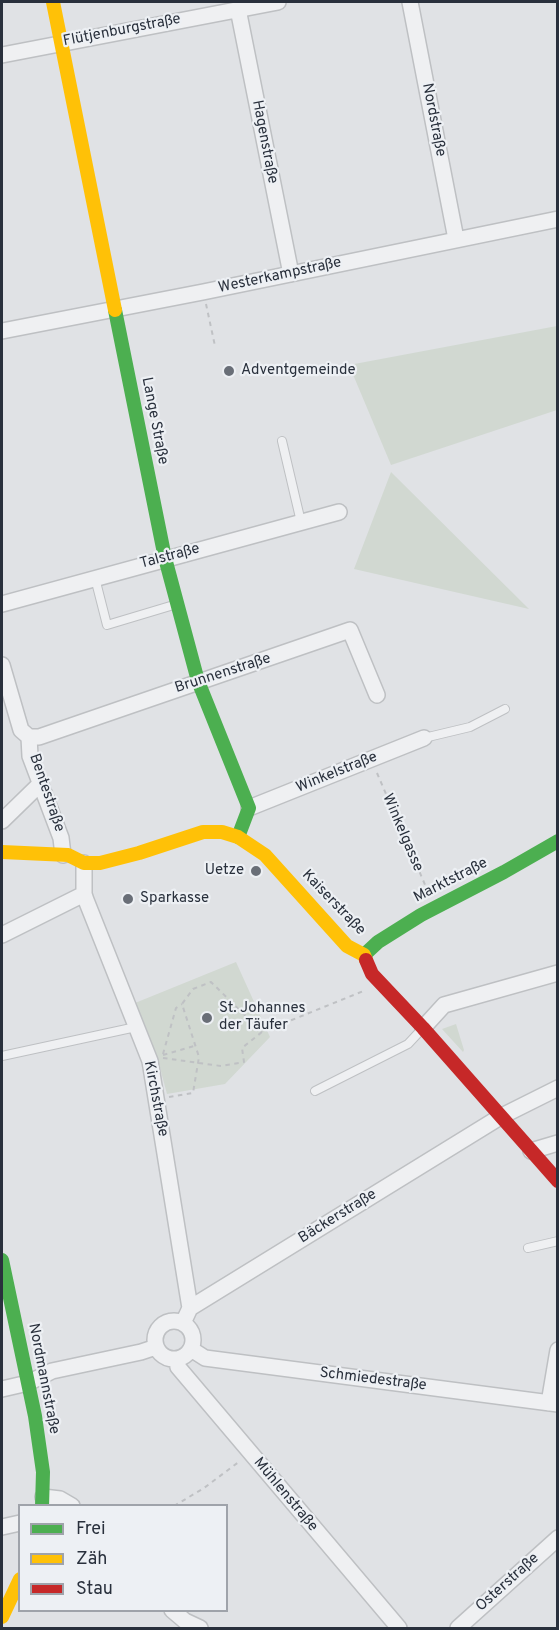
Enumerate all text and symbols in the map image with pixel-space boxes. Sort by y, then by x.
street label: Flütjenburgstraße [62,11,182,51]
street label: Nordstraße [417,82,449,158]
street label: Hagenstraße [247,99,281,185]
street label: Westerkampstraße [217,254,343,298]
place label: Adventgemeinde [241,362,356,380]
marker: Adventgemeinde [222,364,236,378]
street label: Lange Straße [137,376,171,466]
street label: Talstraße [138,540,202,574]
street label: Brunnenstraße [173,650,273,698]
street label: Winkelstraße [294,749,380,797]
street label: Bentestraße [24,751,68,835]
street label: Winkelgasse [378,791,426,875]
street label: Marktstraße [411,855,491,907]
place label: Uetze [205,862,244,880]
marker: Uetze [249,864,263,878]
street label: Kaiserstraße [297,867,369,939]
place label: Sparkasse [140,890,209,908]
marker: Sparkasse [121,892,135,906]
place label: St. Johannes der Täufer [219,1000,306,1035]
marker: St. Johannes der Täufer [200,1011,214,1025]
street label: Kirchstraße [139,1060,171,1138]
street label: Bäckerstraße [296,1186,380,1248]
street label: Nordmannstraße [23,1322,63,1436]
street label: Schmiedestraße [318,1364,428,1396]
street label: Mühlenstraße [249,1454,321,1536]
legend [18,1504,228,1612]
text: Frei [76,1518,106,1541]
text: Zäh [76,1548,107,1571]
street label: Osterstraße [473,1550,543,1616]
text: Stau [76,1578,113,1601]

